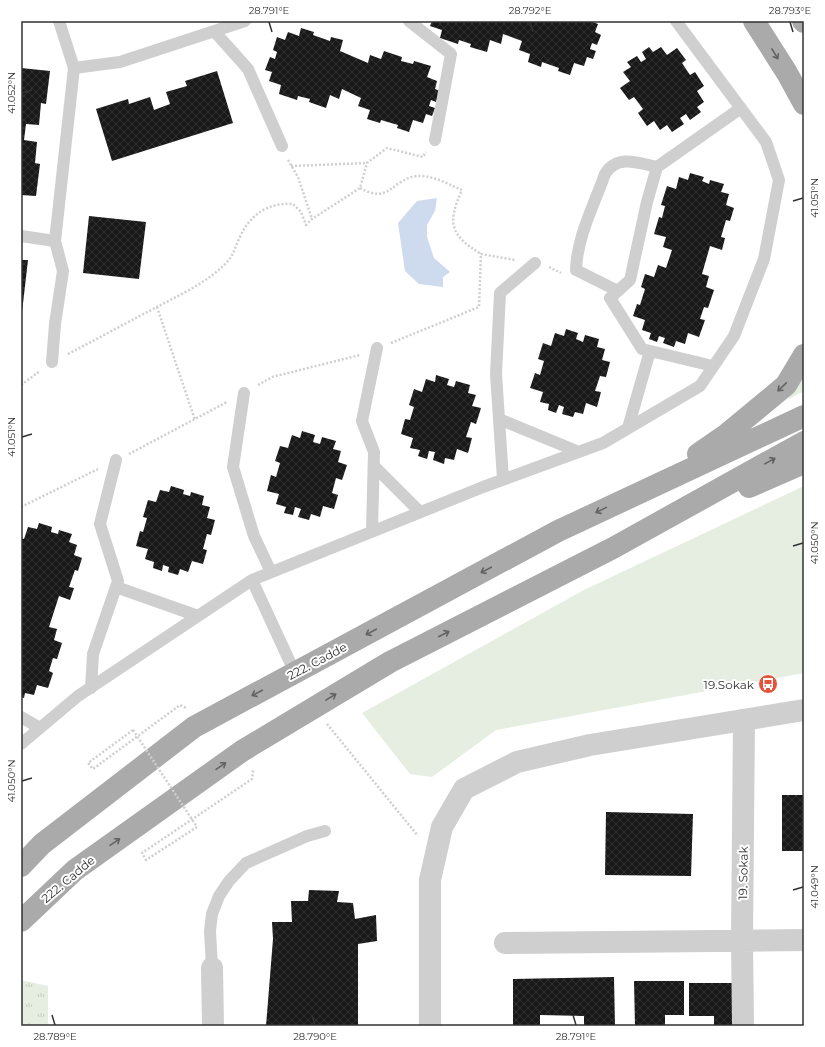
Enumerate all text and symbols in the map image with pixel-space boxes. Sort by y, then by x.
text: 28.791°E [249,4,290,17]
text: 28.792°E [509,4,552,17]
text: 28.793°E [769,4,812,17]
one-way arrow [772,48,780,60]
text: 41.052°N [5,72,18,114]
text: 41.051°N [808,178,821,218]
one-way arrow [777,382,787,392]
text: 41.051°N [5,417,18,457]
one-way arrow [763,457,775,465]
one-way arrow [595,507,607,514]
text: 41.050°N [808,521,821,565]
one-way arrow [480,567,492,574]
one-way arrow [365,628,377,636]
one-way arrow [438,630,450,637]
street label: 222. Cadde [285,639,349,683]
bus stop icon: 19.Sokak [757,673,779,695]
place label: 19.Sokak [704,677,755,692]
one-way arrow [251,690,263,698]
one-way arrow [325,693,337,701]
text: 41.050°N [5,759,18,803]
one-way arrow [215,762,226,770]
one-way arrow [109,838,120,846]
street label: 19. Sokak [735,845,751,900]
street label: 222. Cadde [38,852,98,906]
text: 41.049°N [808,865,821,909]
text: 28.789°E [33,1030,77,1043]
text: 28.790°E [293,1030,337,1043]
text: 28.791°E [556,1030,597,1043]

